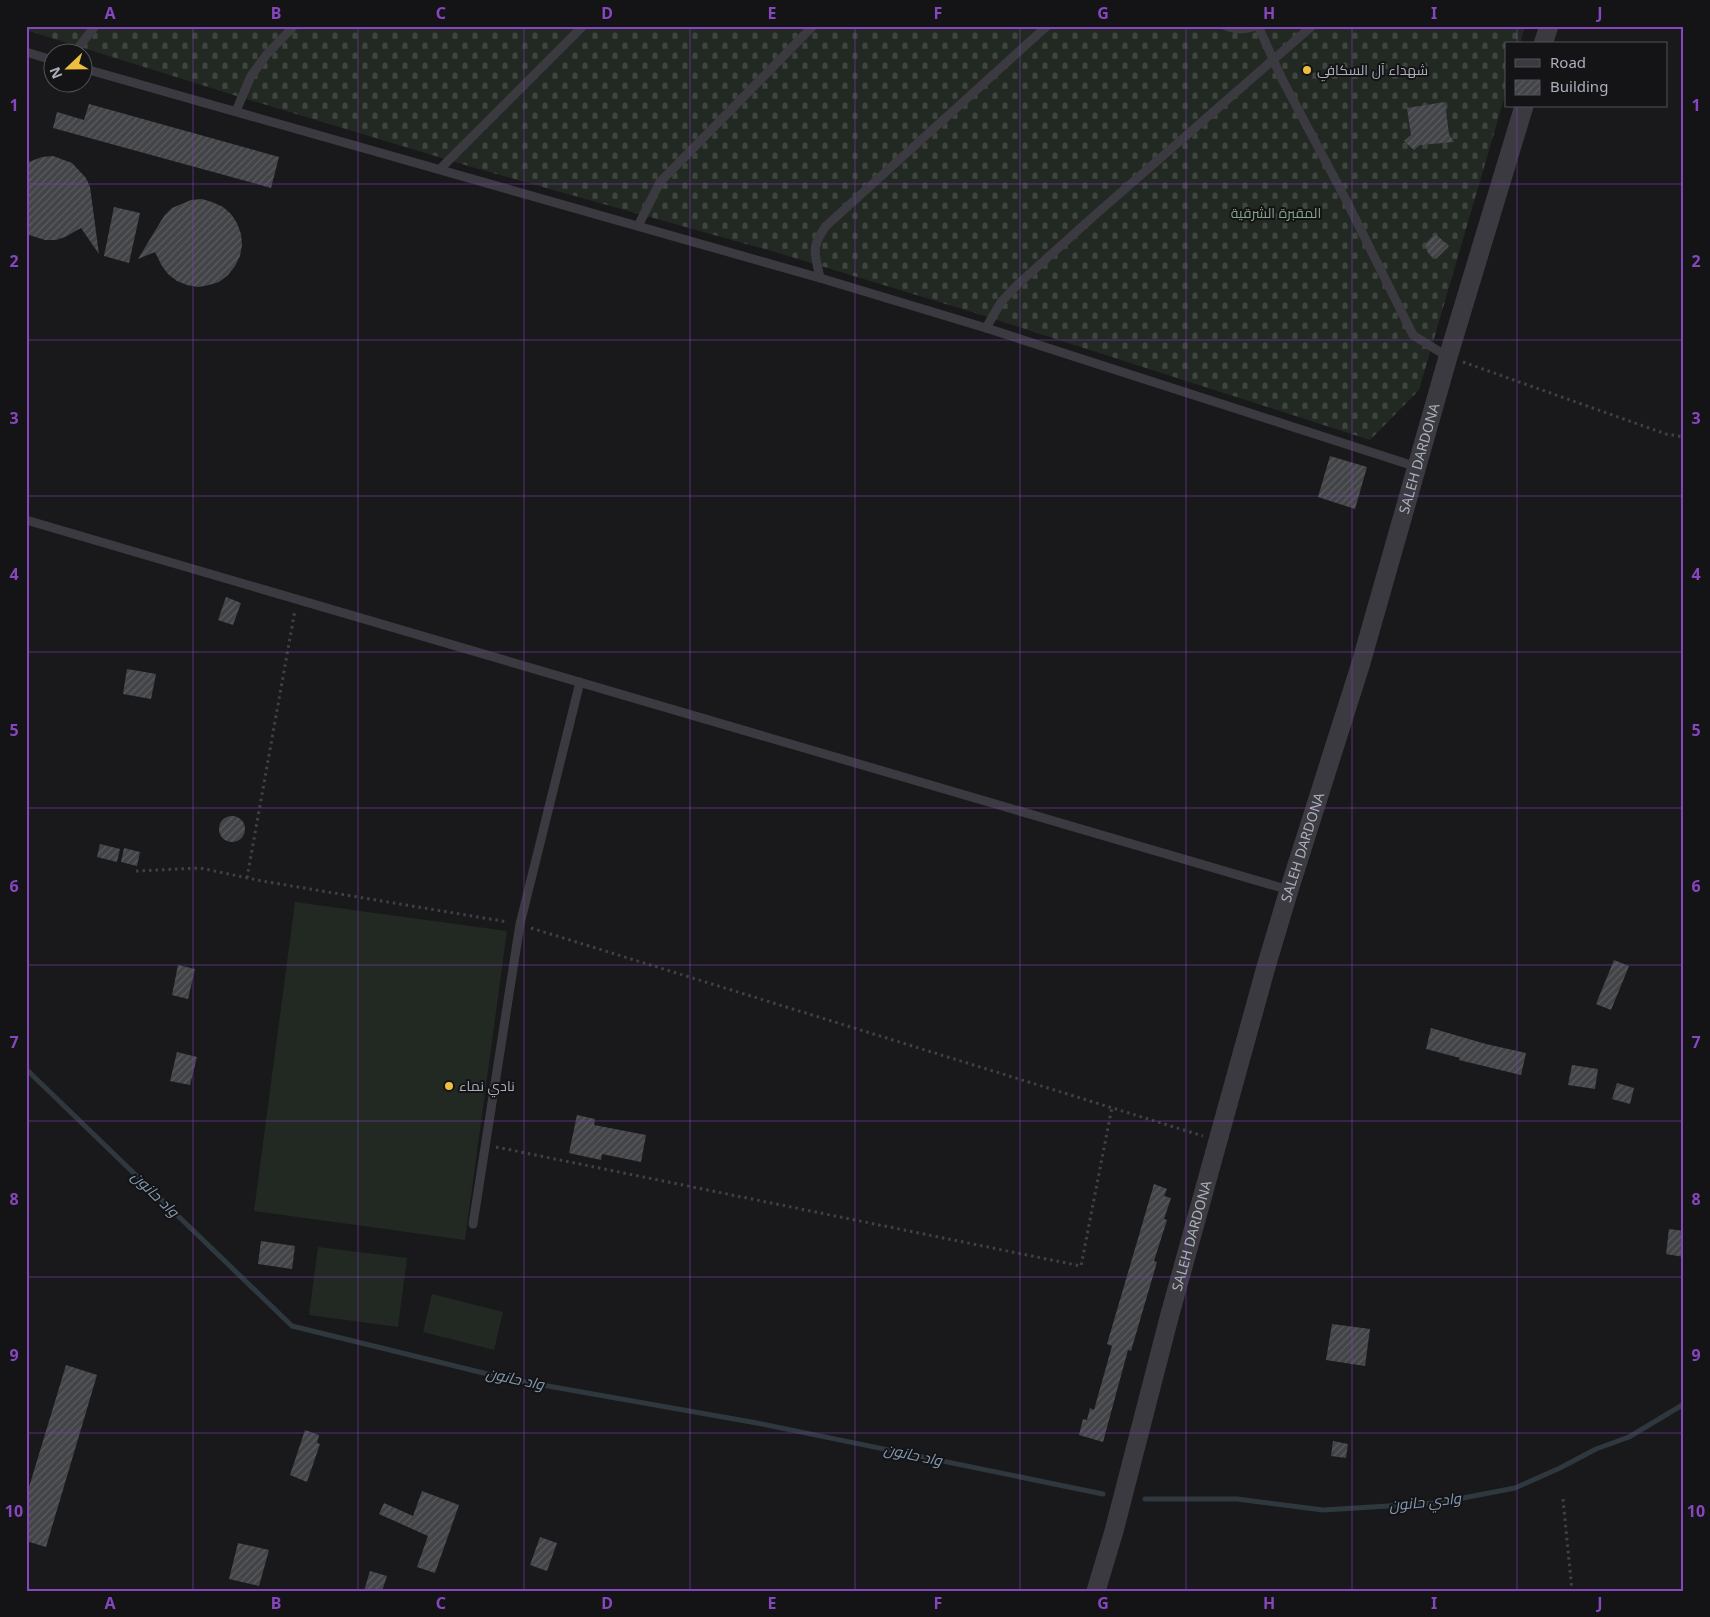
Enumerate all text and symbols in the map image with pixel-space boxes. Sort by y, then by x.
text: A [104,2,116,24]
text: B [271,2,281,24]
text: C [436,2,446,24]
text: D [601,2,613,24]
text: E [768,2,777,24]
text: F [934,2,942,24]
text: G [1097,2,1109,24]
text: H [1263,2,1275,24]
text: I [1431,2,1437,24]
text: J [1595,2,1603,24]
north arrow [42,42,92,92]
legend [1505,42,1668,108]
text: Road [1550,52,1586,72]
place label: شهداء آل السكافي [1317,60,1428,82]
text: N [45,64,66,82]
marker: شهداء آل السكافي [1301,64,1313,76]
text: Building [1550,76,1608,96]
text: 1 [9,94,19,116]
text: 1 [1691,94,1701,116]
park label: المقبرة الشرقية [1231,203,1321,222]
text: 2 [9,250,19,272]
text: 2 [1691,250,1701,272]
street label: SALEH DARDONA [1394,401,1443,516]
text: 3 [9,407,19,429]
text: 3 [1691,407,1701,429]
text: 4 [9,563,19,585]
text: 4 [1691,563,1701,585]
text: 5 [9,719,19,741]
text: 5 [1691,719,1701,741]
street label: SALEH DARDONA [1276,790,1328,904]
text: 6 [9,875,19,897]
text: 6 [1691,875,1701,897]
text: 7 [9,1031,19,1053]
text: 7 [1691,1031,1701,1053]
place label: نادي نماء [459,1076,515,1098]
marker: نادي نماء [443,1080,455,1092]
water label: واد حانون [128,1166,184,1221]
street label: SALEH DARDONA [1167,1178,1216,1293]
text: 8 [9,1188,19,1210]
text: 8 [1691,1188,1701,1210]
text: 9 [9,1344,19,1366]
text: 9 [1691,1344,1701,1366]
water label: واد حانون [484,1362,547,1394]
water label: واد حانون [882,1438,945,1470]
water label: وادي حانون [1388,1487,1463,1518]
text: 10 [5,1500,23,1522]
text: 10 [1687,1500,1705,1522]
text: A [104,1592,116,1614]
text: B [271,1592,281,1614]
text: C [436,1592,446,1614]
text: D [601,1592,613,1614]
text: E [768,1592,777,1614]
text: F [934,1592,942,1614]
text: G [1097,1592,1109,1614]
text: H [1263,1592,1275,1614]
text: I [1431,1592,1437,1614]
text: J [1595,1592,1603,1614]

